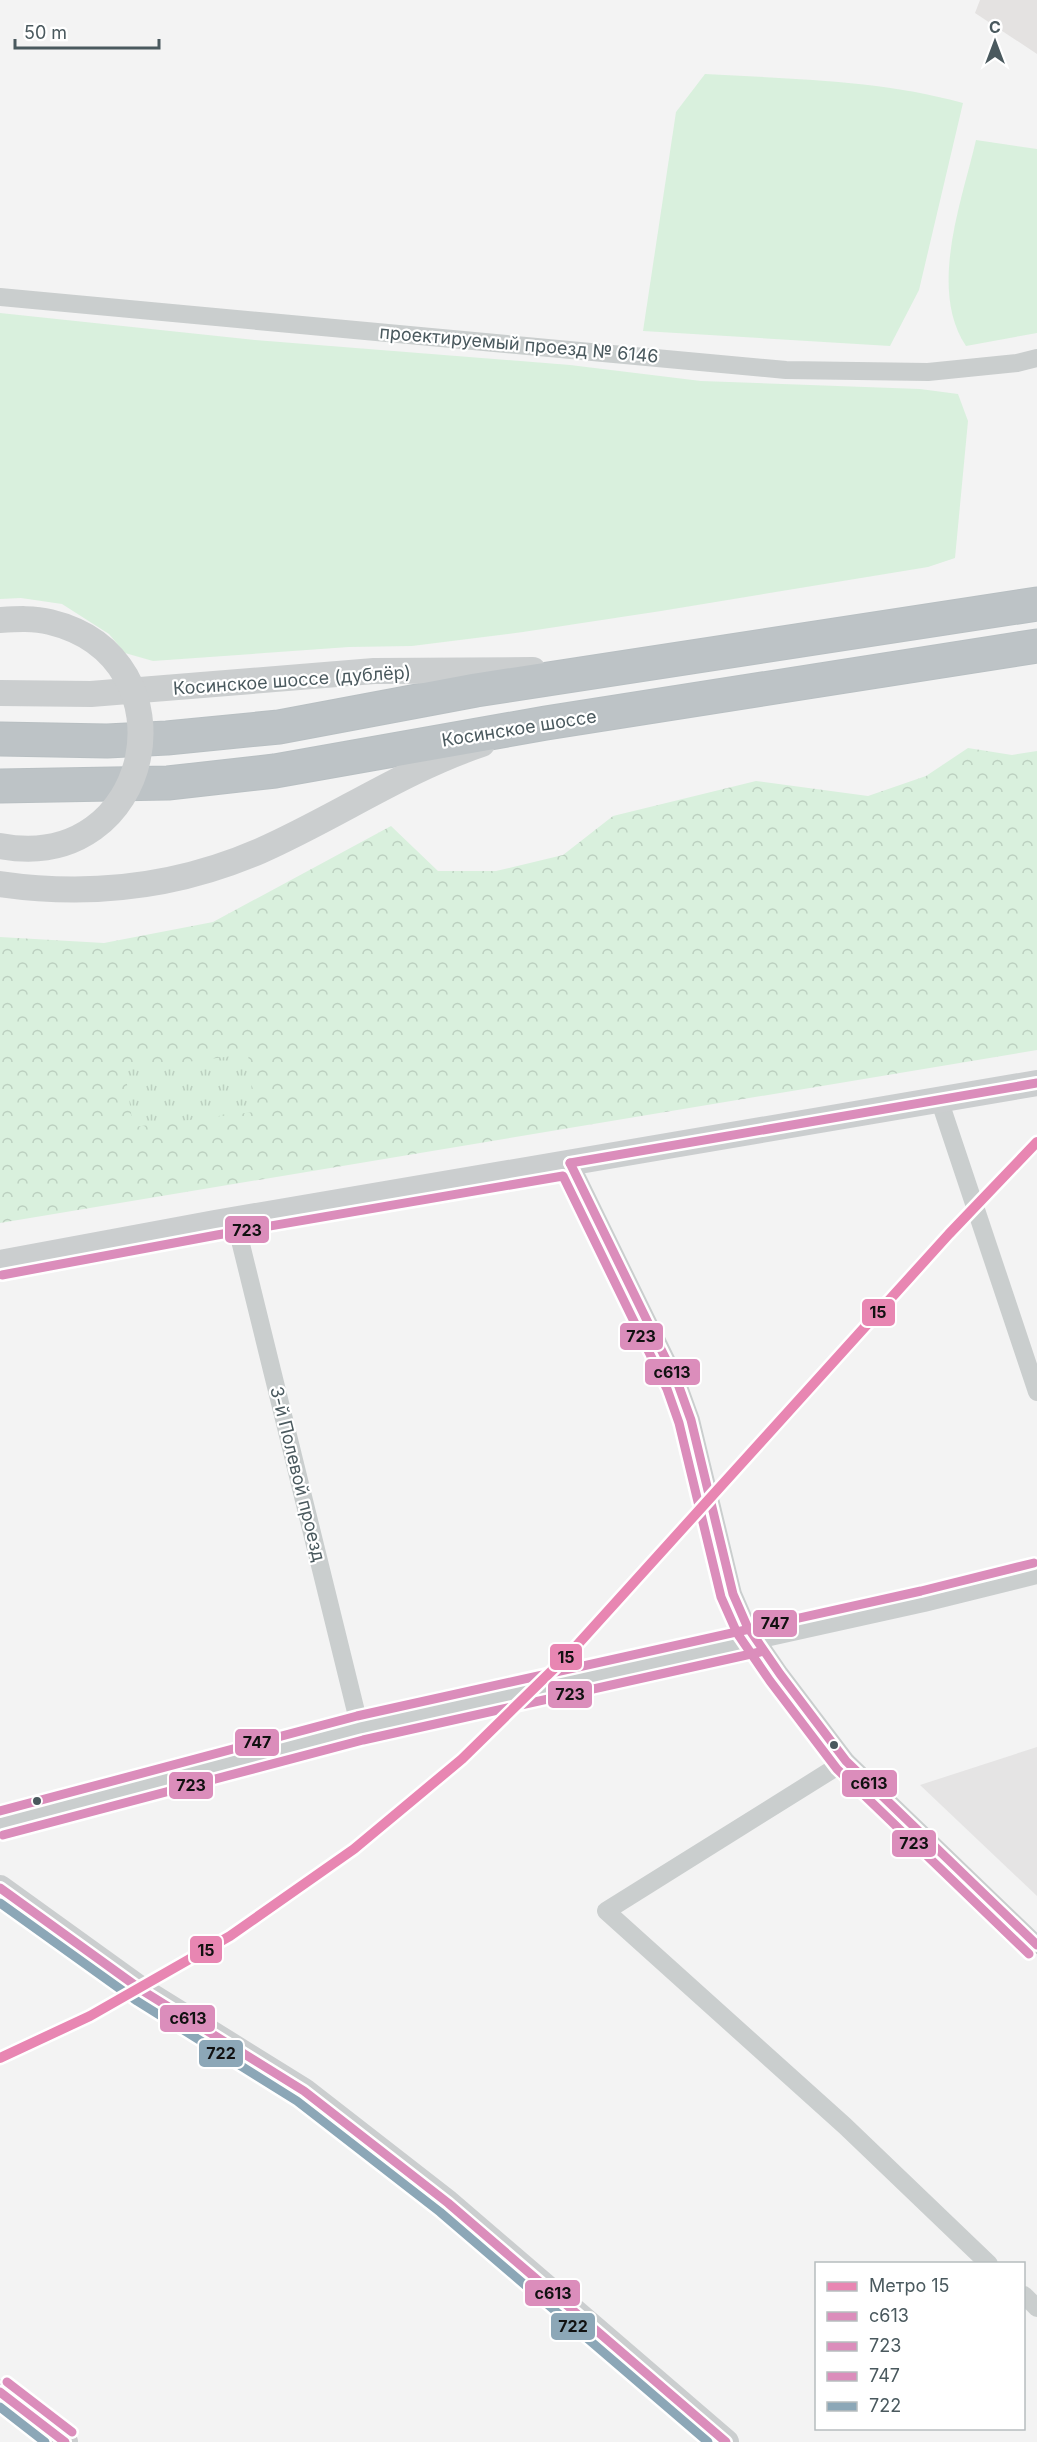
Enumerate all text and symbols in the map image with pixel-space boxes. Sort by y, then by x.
scale bar [15,12,159,50]
north arrow [965,12,1025,72]
text: С [989,17,1001,37]
text: 50 m [24,22,67,43]
street label: проектируемый проезд № 6146 [379,321,659,367]
street label: Косинское шоссе (дублёр) [172,661,412,699]
street label: Косинское шоссе [440,705,598,751]
line badge: 723 [224,1215,270,1244]
text: 723 [232,1220,262,1240]
line badge: 15 [861,1298,896,1327]
text: 15 [869,1302,887,1322]
line badge: 723 [619,1322,664,1351]
text: 723 [626,1326,656,1346]
line badge: с613 [644,1358,701,1386]
text: с613 [653,1362,691,1382]
street label: 3-й Полевой проезд [266,1384,330,1564]
line badge: 747 [752,1609,798,1638]
text: 747 [761,1613,789,1633]
line badge: 15 [549,1643,583,1671]
text: 15 [557,1647,575,1667]
line badge: 723 [547,1680,593,1709]
text: 723 [555,1684,585,1704]
line badge: 747 [234,1728,280,1757]
text: 747 [243,1732,271,1752]
unlabelled marker [828,1739,840,1751]
line badge: с613 [841,1769,898,1798]
line badge: 723 [168,1771,214,1800]
text: с613 [850,1773,888,1793]
text: 723 [176,1775,206,1795]
unlabelled marker [31,1795,43,1807]
line badge: 723 [891,1829,937,1858]
text: 723 [899,1833,929,1853]
line badge: 15 [189,1935,223,1964]
text: 15 [197,1940,215,1960]
line badge: с613 [159,2004,216,2033]
text: с613 [169,2008,207,2028]
line badge: 722 [198,2039,244,2068]
text: 722 [206,2043,236,2063]
legend [815,2262,1025,2430]
text: Метро 15 [869,2275,950,2296]
line badge: с613 [524,2279,581,2307]
text: с613 [534,2283,572,2303]
text: с613 [869,2305,909,2326]
line badge: 722 [550,2312,596,2341]
text: 722 [558,2316,588,2336]
text: 723 [869,2335,901,2356]
text: 747 [869,2365,900,2386]
text: 722 [869,2395,901,2416]

